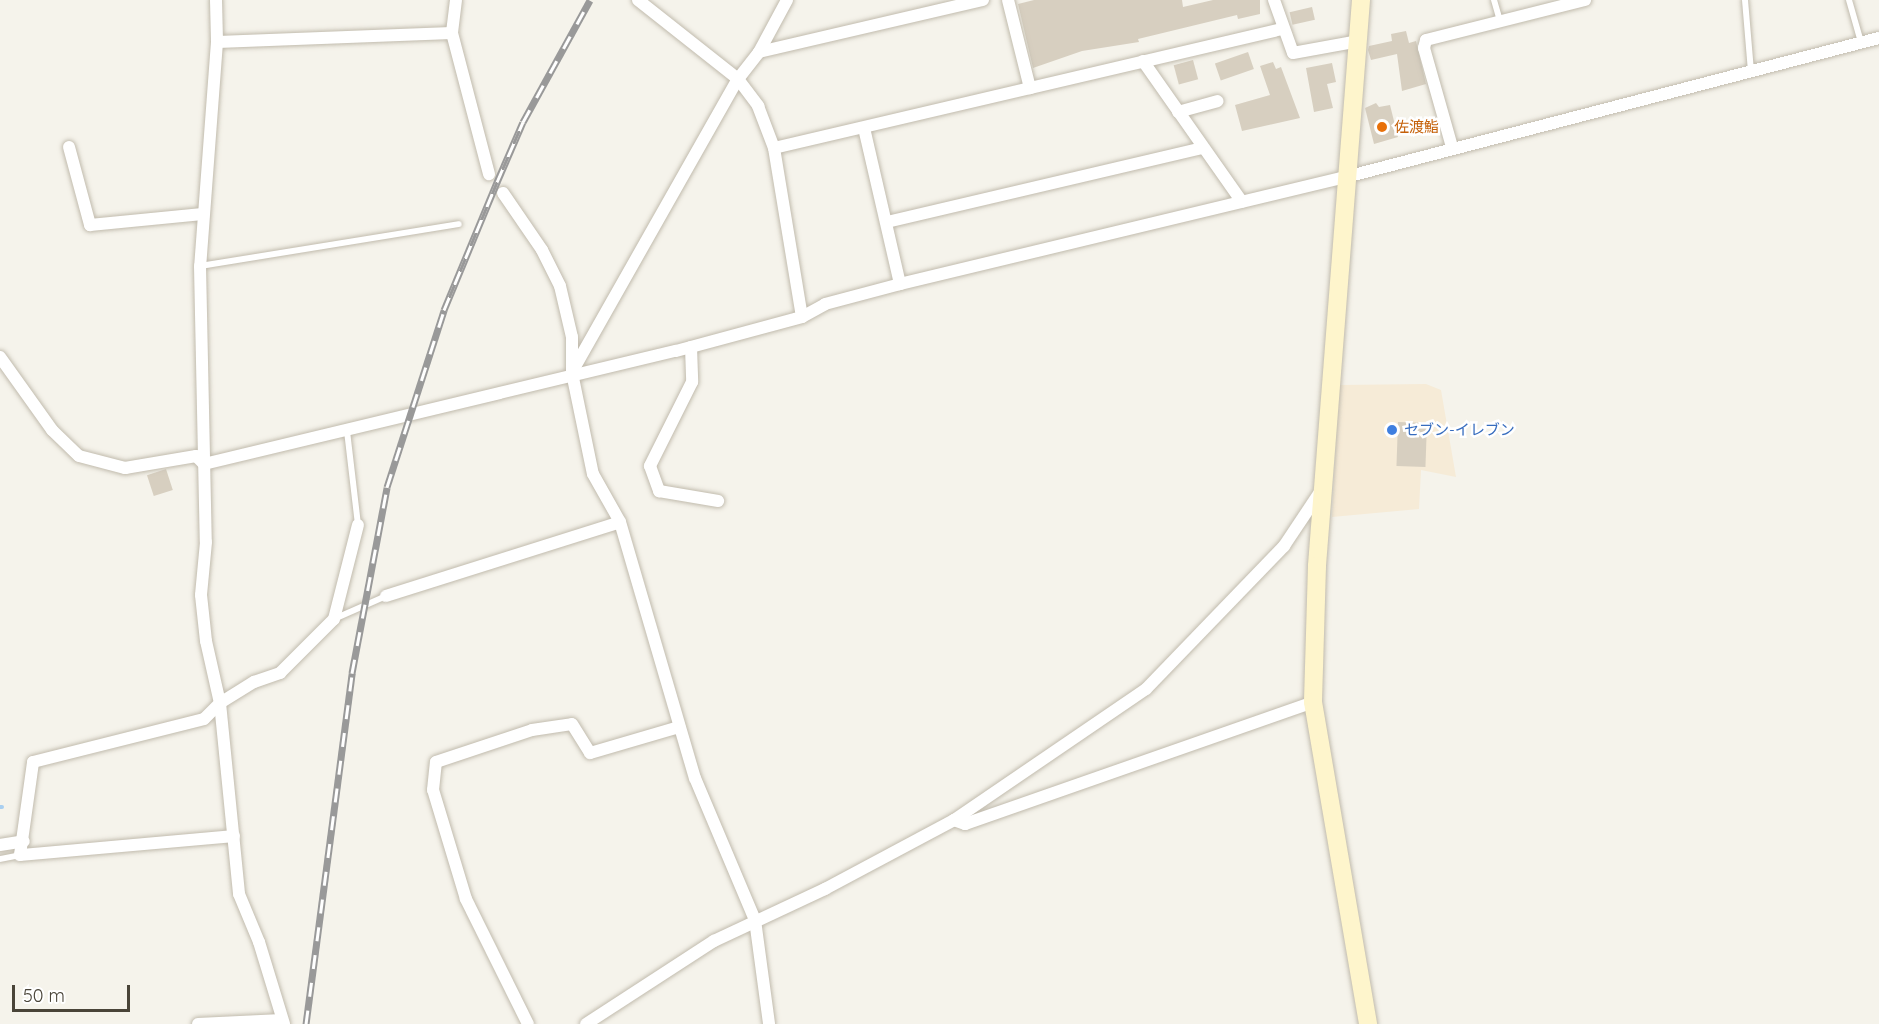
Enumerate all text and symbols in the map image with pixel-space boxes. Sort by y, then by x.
place label: 佐渡鮨 [1394,118,1439,136]
marker: 佐渡鮨 [1375,120,1389,134]
place label: セブン-イレブン [1404,421,1515,439]
marker: セブン-イレブン [1385,423,1399,437]
scale bar [15,973,134,1011]
text: 50 m [23,984,65,1007]

